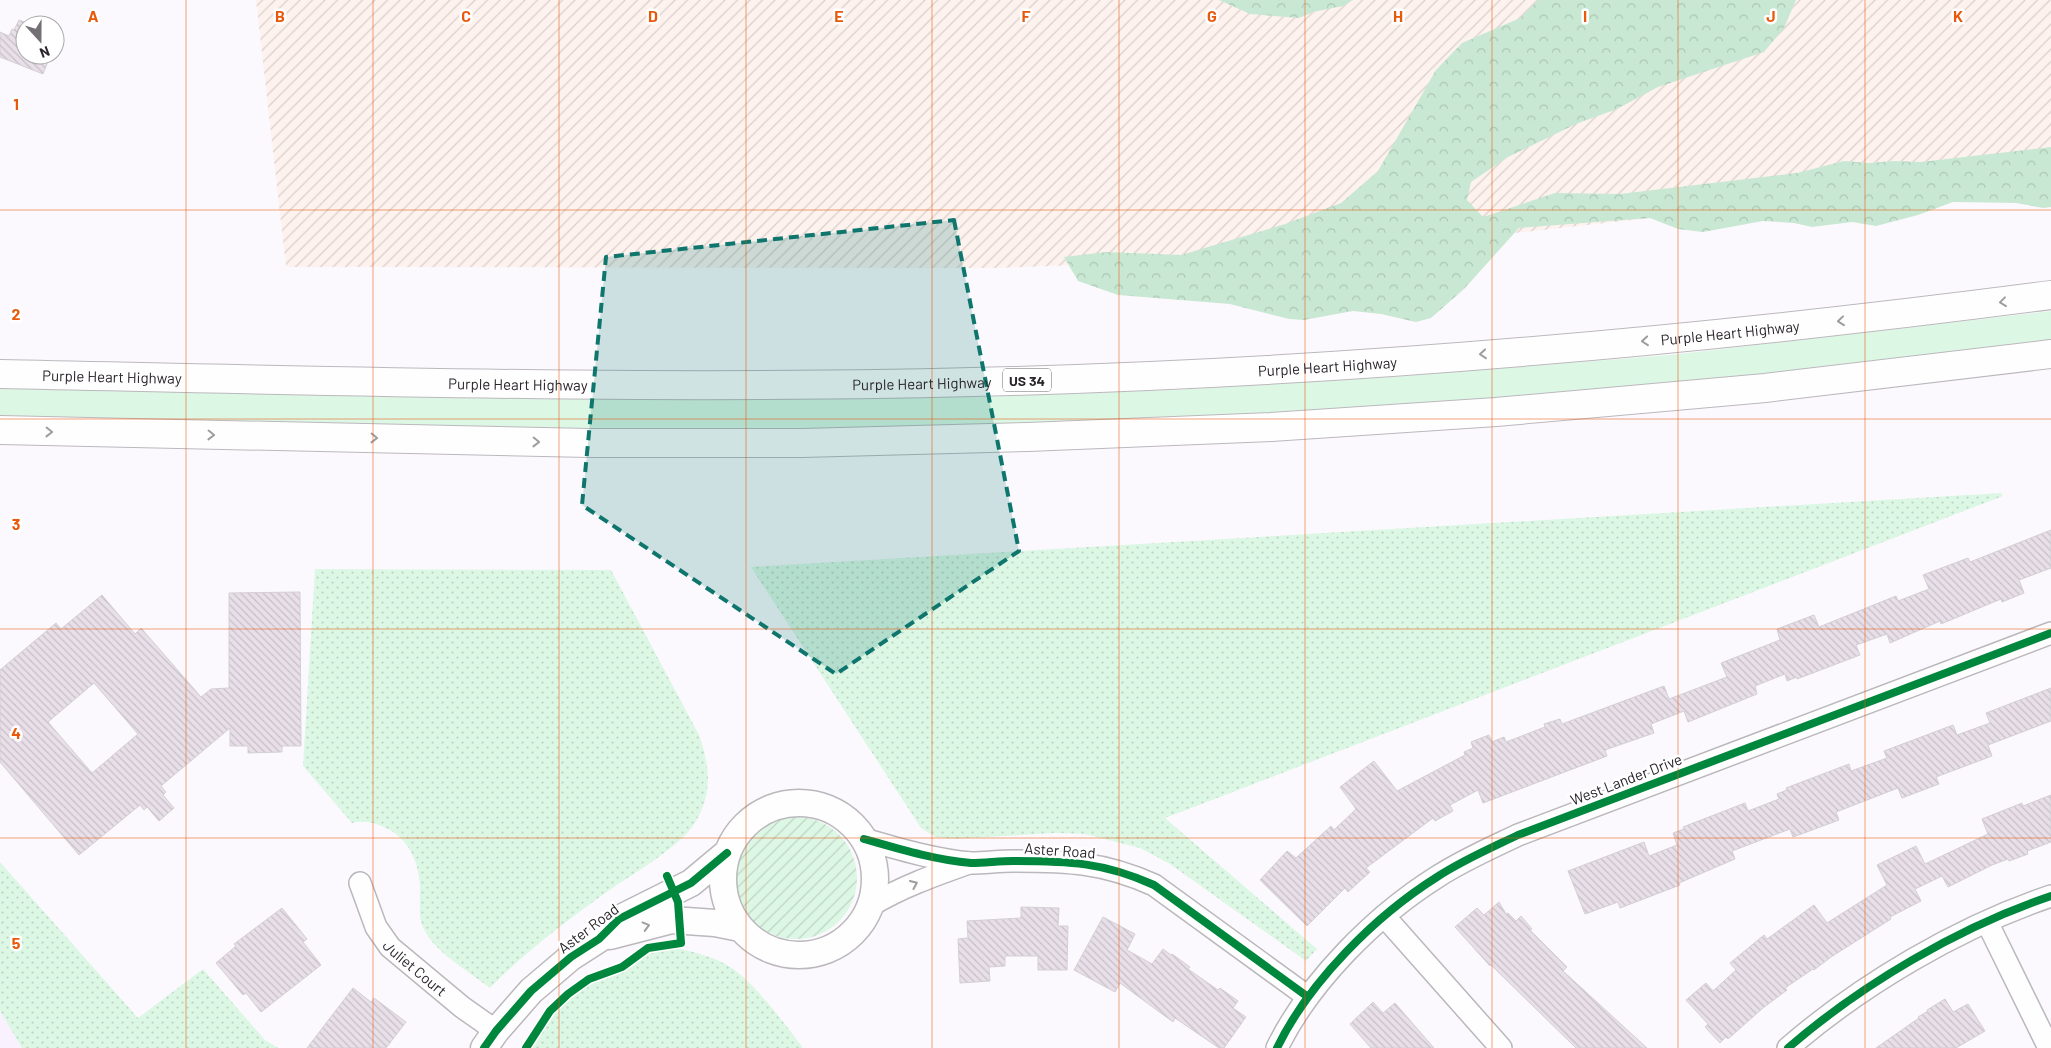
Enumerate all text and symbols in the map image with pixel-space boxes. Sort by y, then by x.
text: A [88,6,99,25]
text: B [275,6,285,25]
text: C [461,6,471,25]
text: D [648,6,658,25]
text: E [834,6,844,25]
text: F [1022,6,1031,25]
text: G [1207,6,1217,25]
text: H [1393,6,1403,25]
text: I [1583,6,1587,25]
text: J [1766,6,1776,25]
text: K [1953,6,1963,25]
north arrow [15,15,65,65]
text: N [37,43,52,62]
text: 1 [13,94,19,113]
one-way arrow [1998,296,2007,306]
text: 2 [12,304,21,323]
one-way arrow [1837,315,1845,326]
street label: Purple Heart Highway [1660,316,1800,348]
one-way arrow [1641,335,1649,346]
one-way arrow [1479,348,1487,359]
street label: Purple Heart Highway [1257,353,1398,379]
street label: Purple Heart Highway [42,366,182,387]
road number: US 34 [1003,368,1051,392]
street label: Purple Heart Highway [852,373,992,393]
street label: Purple Heart Highway [448,374,588,394]
one-way arrow [45,426,53,437]
one-way arrow [208,430,215,440]
one-way arrow [370,433,378,443]
one-way arrow [532,436,540,447]
text: 3 [12,514,20,533]
text: 4 [11,723,21,742]
street label: West Lander Drive [1568,749,1684,809]
street label: Aster Road [1024,839,1096,861]
one-way arrow [908,880,917,890]
street label: Aster Road [554,899,622,957]
one-way arrow [642,921,651,932]
text: 5 [12,933,21,952]
street label: Juliet Court [379,937,450,999]

